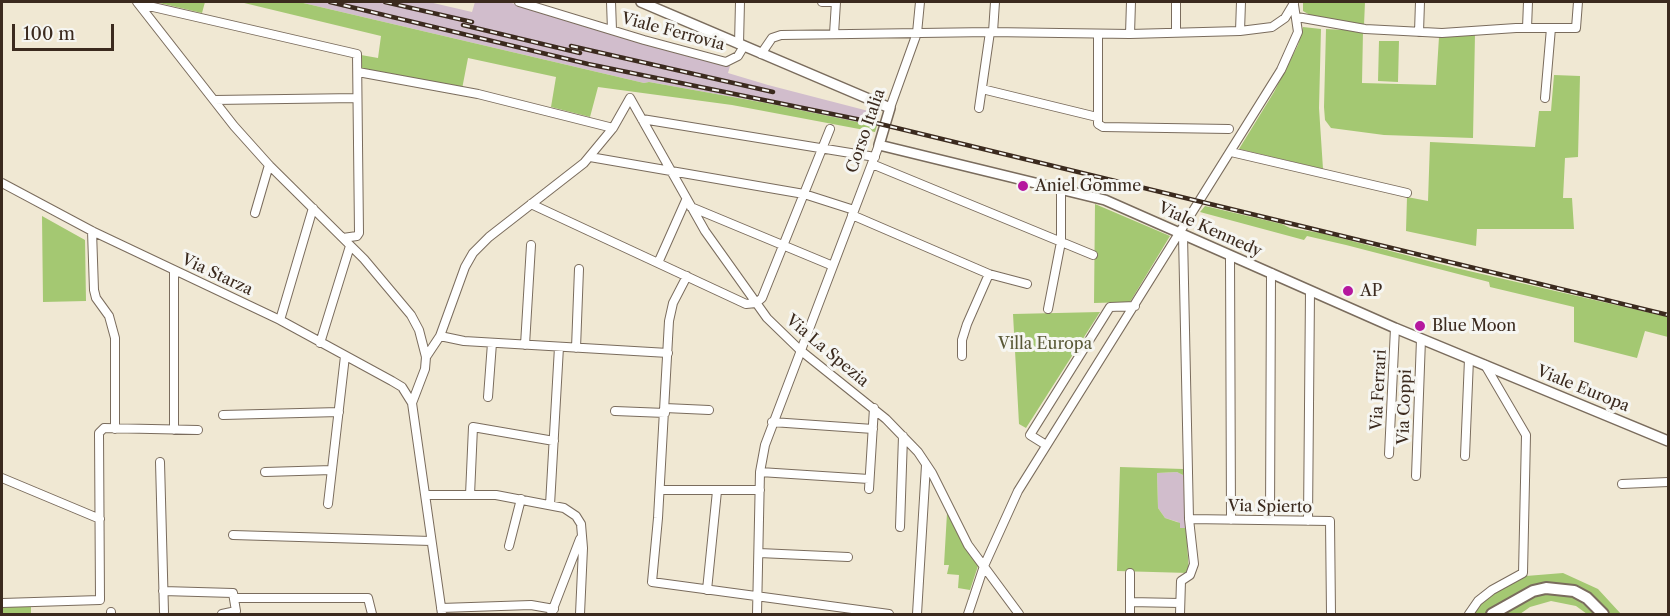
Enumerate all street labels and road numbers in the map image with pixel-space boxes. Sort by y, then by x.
street label: Viale Ferrovia [619,9,727,55]
street label: Corso Italia [843,86,889,176]
street label: Viale Kennedy [1155,199,1265,261]
street label: Via Starza [178,250,256,300]
street label: Via La Spezia [782,311,872,391]
street label: Via Ferrari [1367,349,1391,431]
street label: Viale Europa [1534,362,1632,416]
street label: Via Coppi [1394,369,1416,445]
street label: Via Spierto [1228,497,1312,517]

